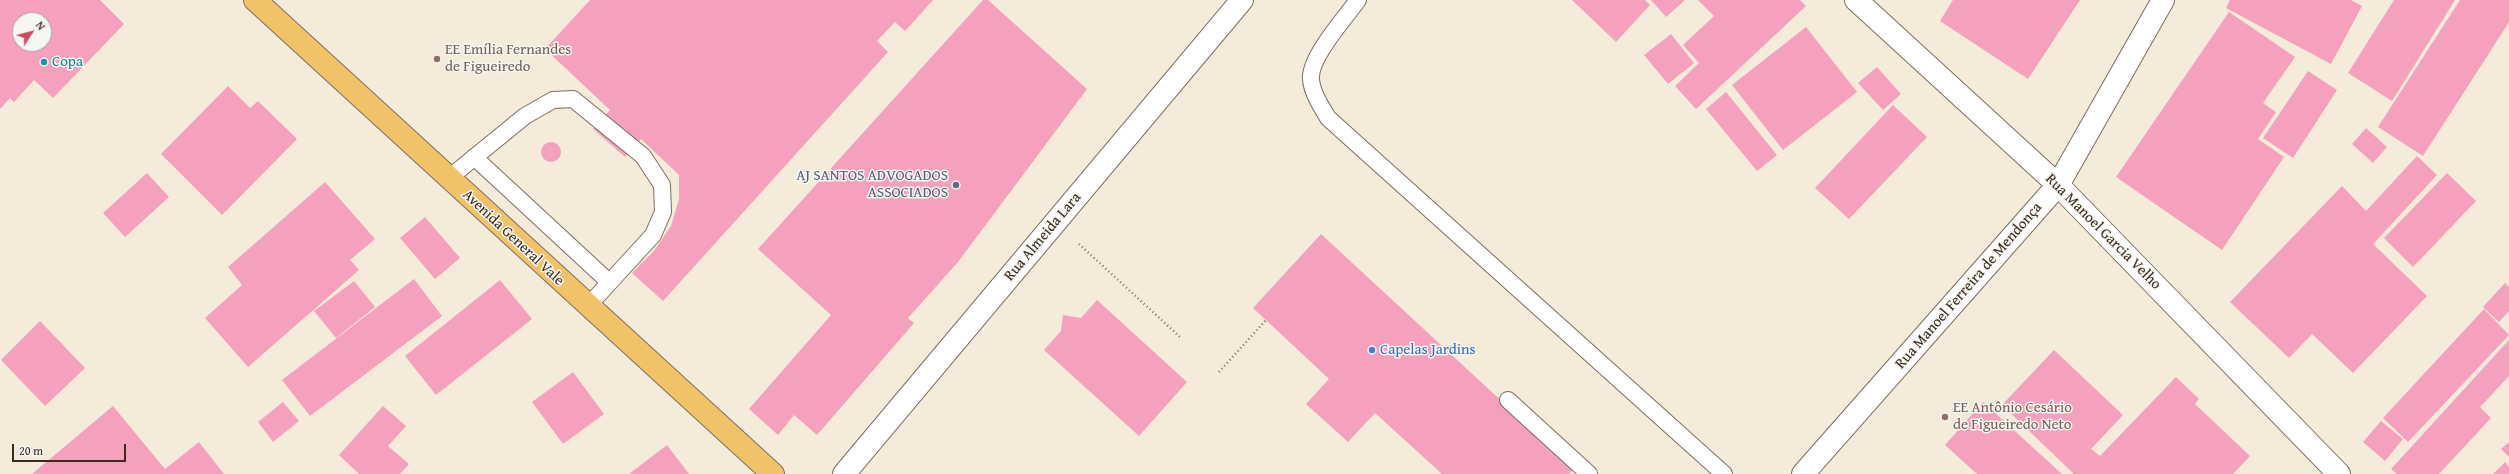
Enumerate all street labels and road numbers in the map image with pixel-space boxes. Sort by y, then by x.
street label: Rua Manoel Garcia Velho [2041,170,2165,294]
street label: Avenida General Vale [458,186,568,290]
street label: Rua Almeida Lara [1001,189,1085,285]
street label: Rua Manoel Ferreira de Mendonça [1892,199,2046,373]

